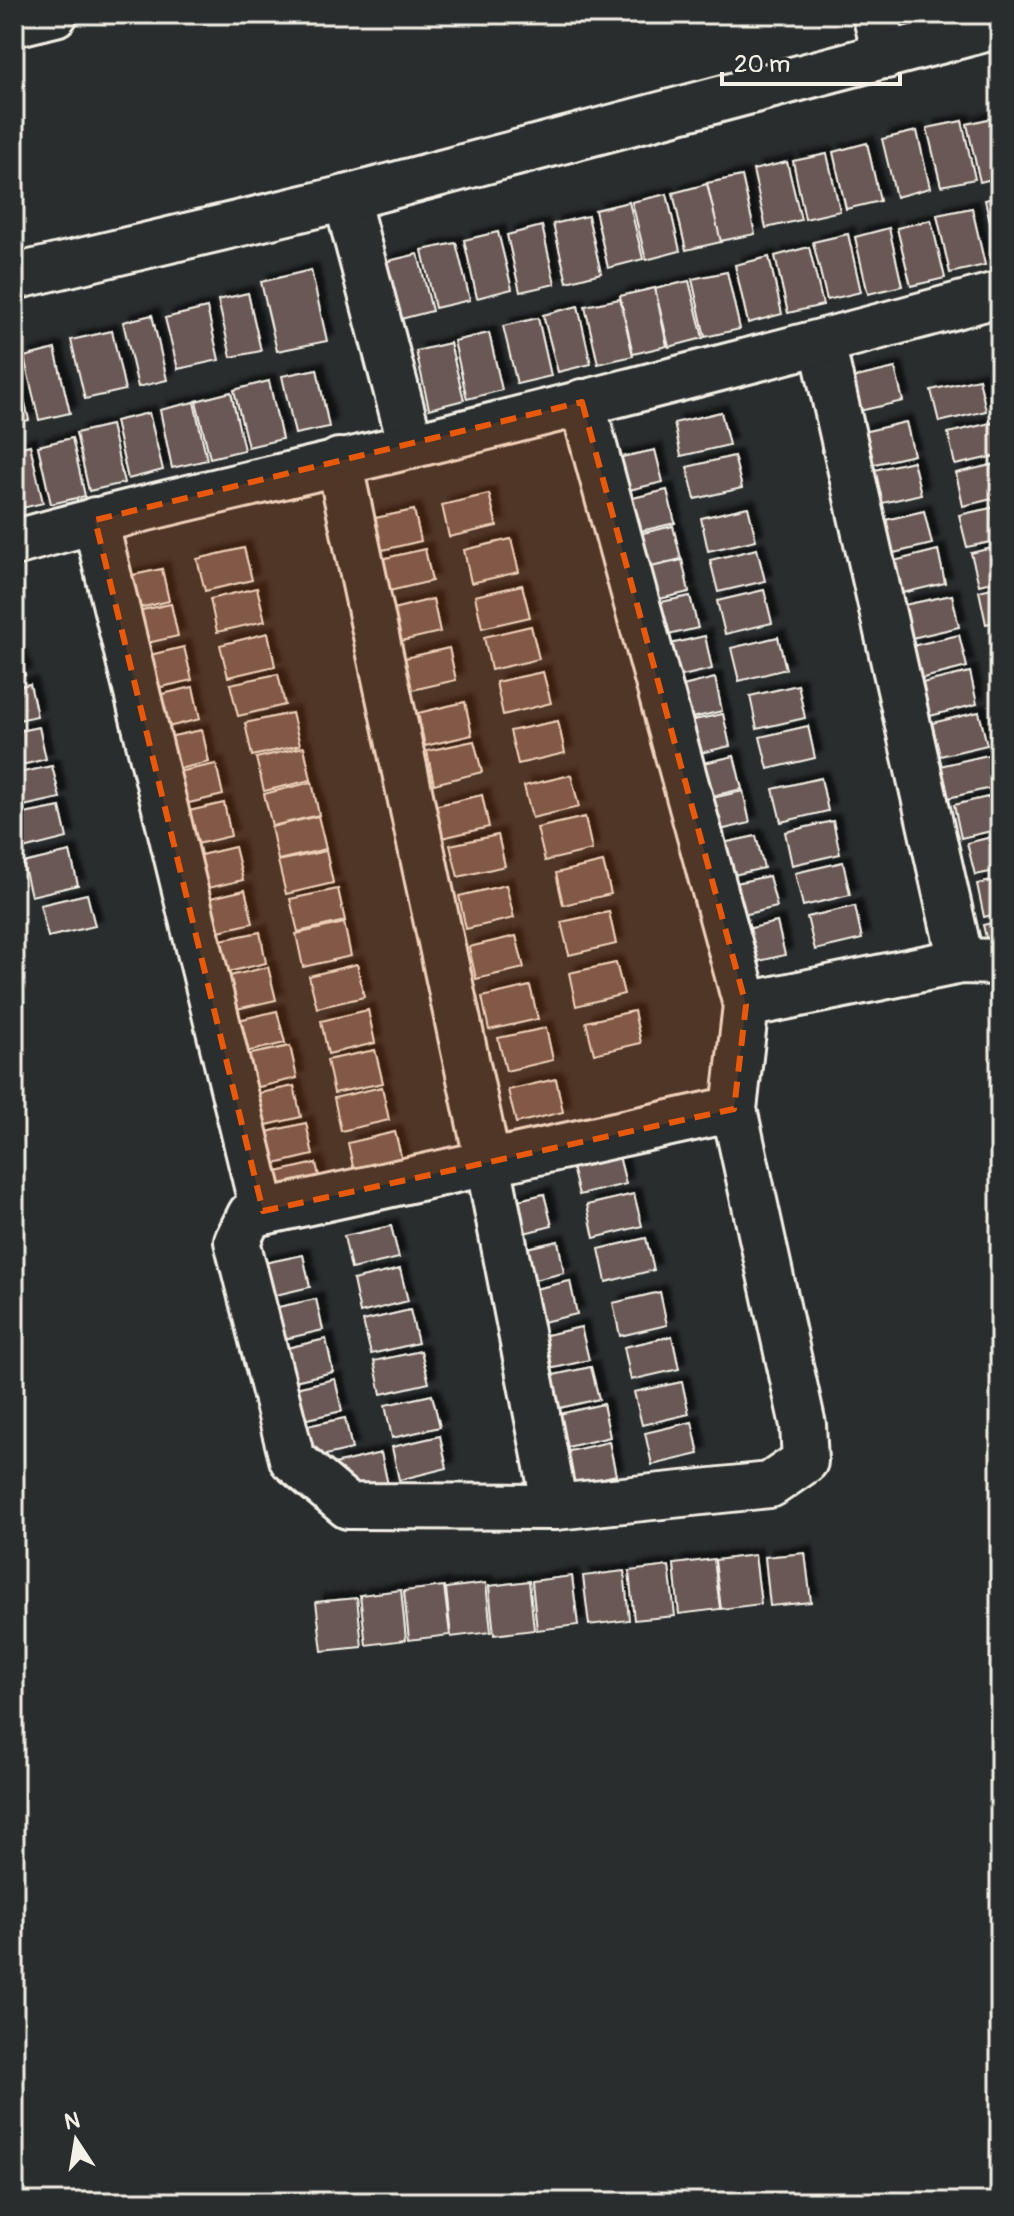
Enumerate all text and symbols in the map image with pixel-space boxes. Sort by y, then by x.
scale bar [722,36,900,86]
text: 20 m [734,50,790,79]
north arrow [36,2100,116,2180]
text: N [62,2106,82,2137]

